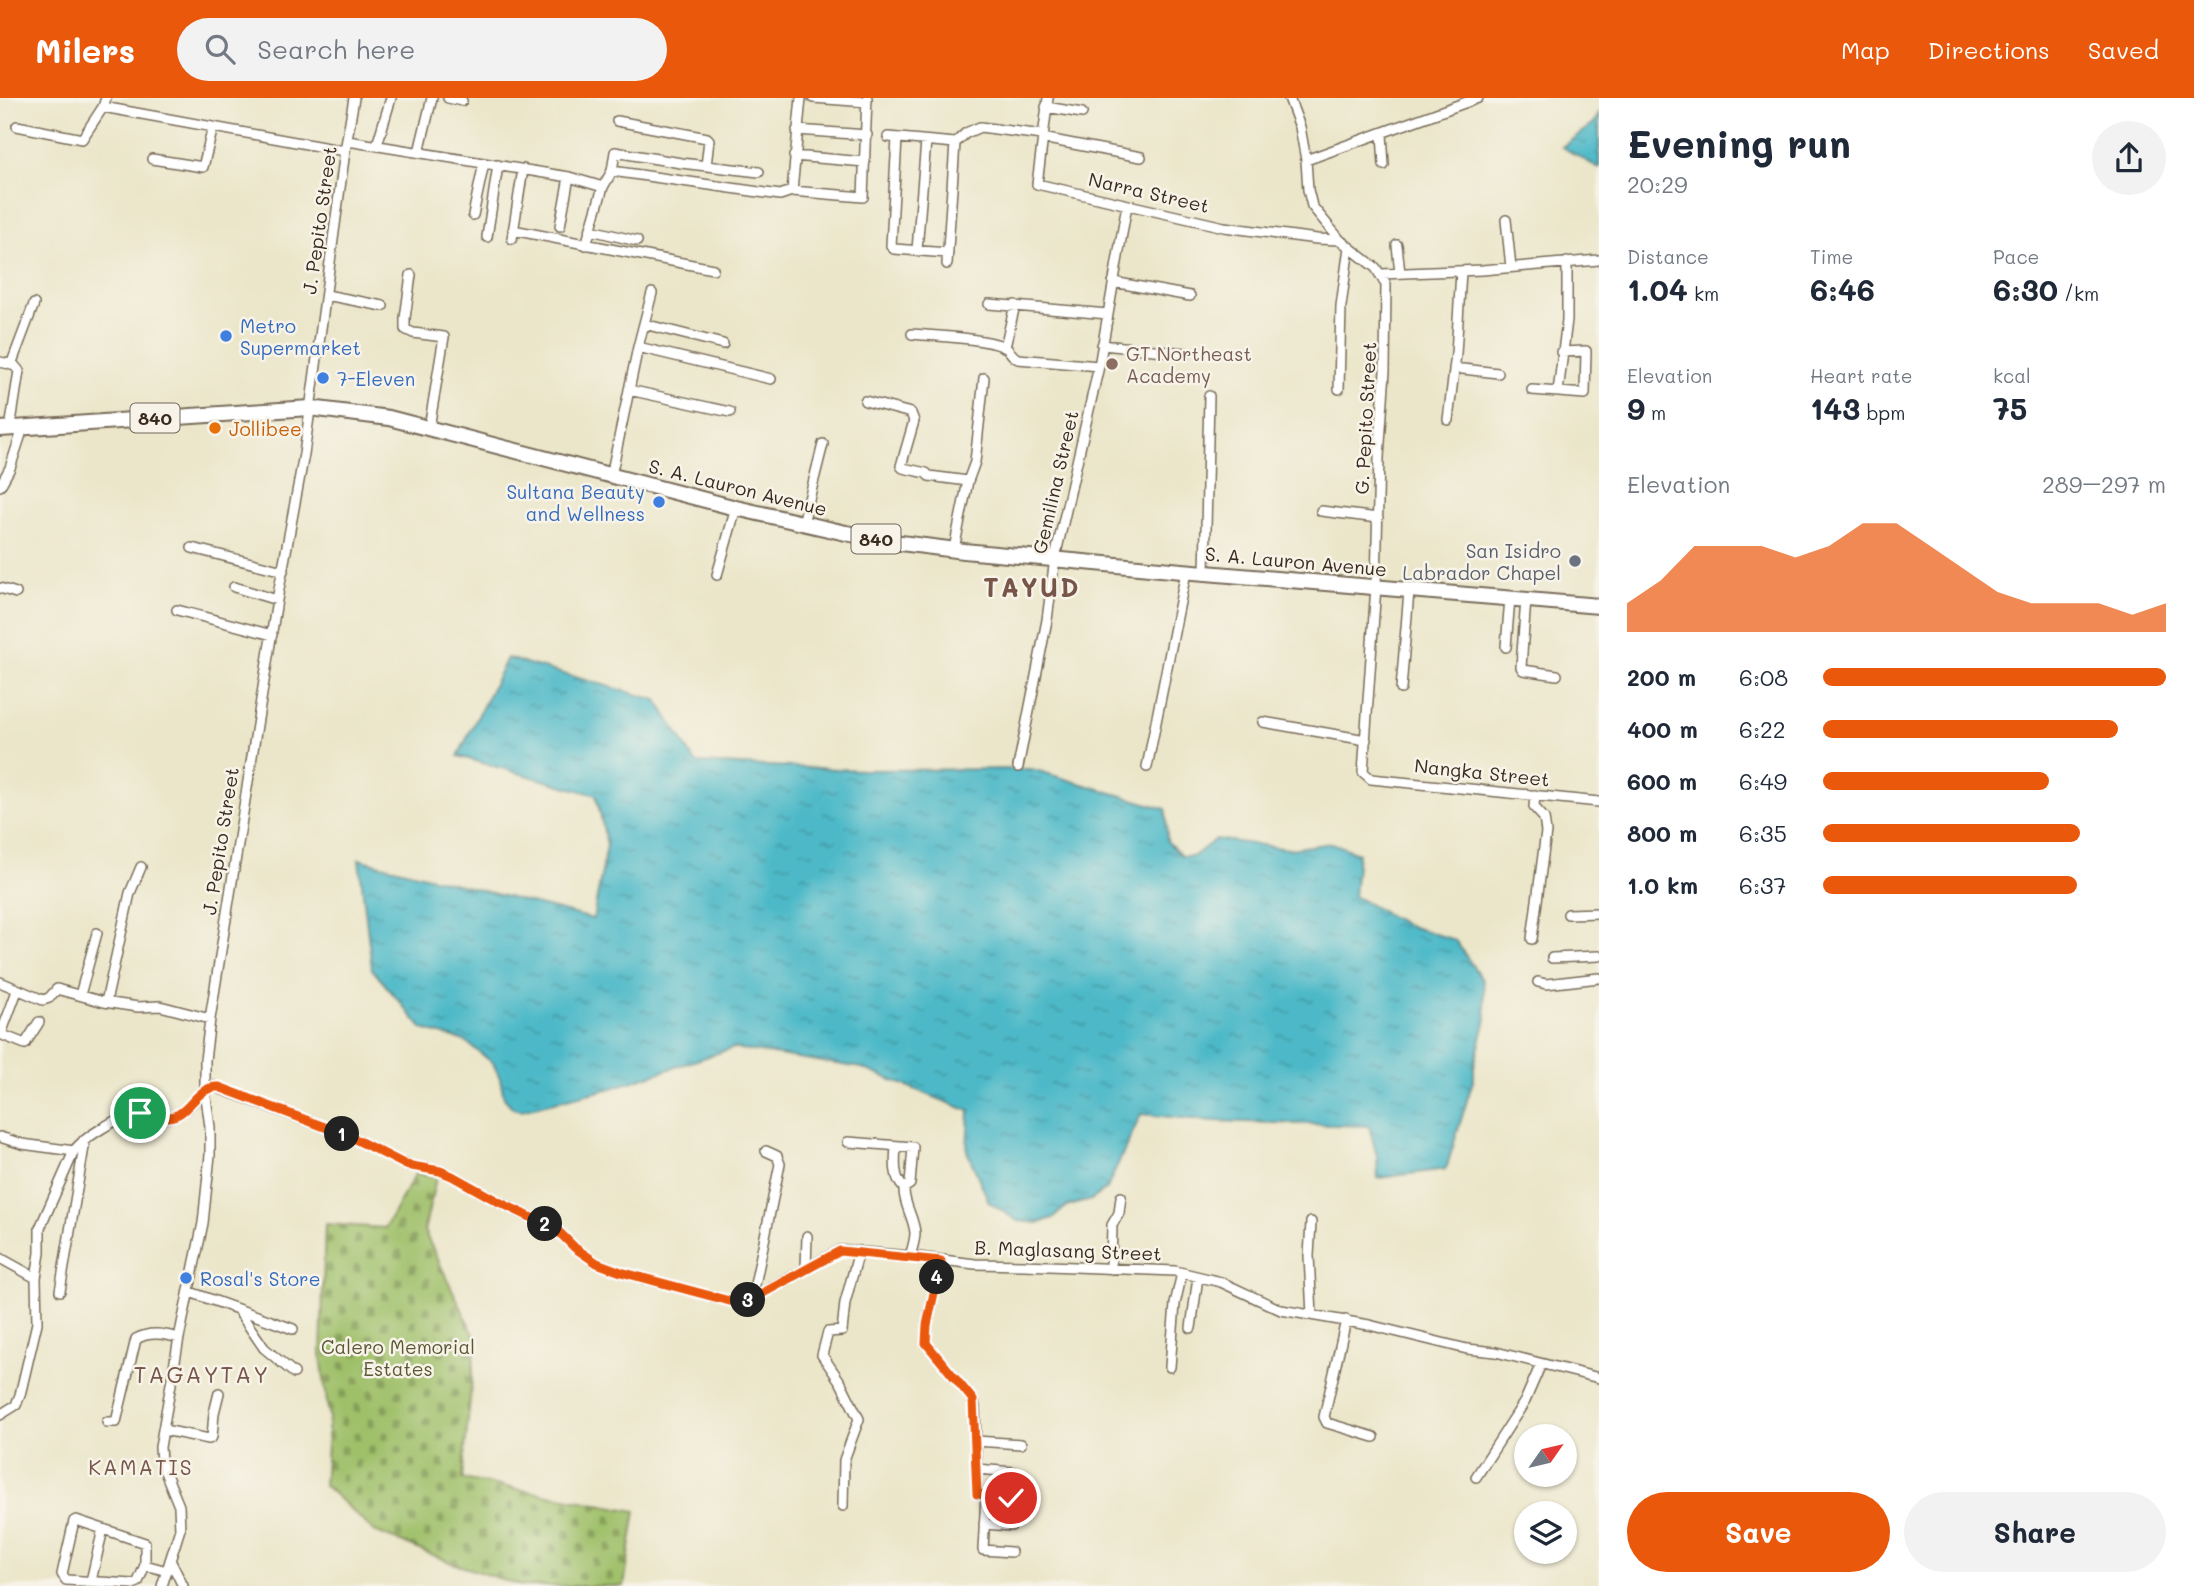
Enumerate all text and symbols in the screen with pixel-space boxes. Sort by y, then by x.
search box [177,18,667,81]
text: Milers [35,28,135,71]
icon: search [201,30,239,68]
text: Search here [257,32,415,66]
text: Map [1841,34,1890,65]
text: Directions [1928,34,2050,65]
text: Saved [2088,34,2159,65]
text: Evening run [1627,118,1851,168]
button: share [2092,121,2166,195]
street label: J. Pepito Street [296,144,342,296]
street label: Narra Street [1086,166,1212,218]
text: 20:29 [1627,169,1688,199]
text: Distance [1627,244,1709,269]
text: Time [1810,244,1853,269]
text: Pace [1993,244,2039,269]
text: 1.04 [1627,269,1688,309]
text: 6:46 [1810,269,1875,309]
text: 6:30 [1993,269,2058,309]
text: km [1688,281,1719,306]
text: /km [2058,281,2099,306]
place label: Metro Supermarket [240,313,361,360]
marker: Metro Supermarket [218,328,234,344]
place label: GT Northeast Academy [1126,341,1252,388]
street label: G. Pepito Street [1349,341,1381,495]
marker: GT Northeast Academy [1104,356,1120,372]
text: Elevation [1627,363,1712,388]
text: Heart rate [1810,363,1913,388]
text: kcal [1993,363,2031,388]
place label: 7-Eleven [337,366,415,391]
marker: 7-Eleven [315,370,331,386]
text: 9 [1627,388,1645,428]
text: 143 [1810,388,1860,428]
text: 75 [1993,388,2027,428]
text: m [1645,400,1666,425]
text: bpm [1860,400,1905,425]
road number: 840 [130,404,180,432]
street label: Gemilina Street [1026,408,1084,556]
place label: Jollibee [229,416,302,441]
marker: Jollibee [207,420,223,436]
street label: S. A. Lauron Avenue [646,453,830,521]
text: Elevation [1627,469,1730,499]
text: 289–297 m [2042,469,2166,499]
place label: Sultana Beauty and Wellness [506,479,645,526]
marker: Sultana Beauty and Wellness [651,494,667,510]
road number: 840 [852,524,900,554]
place label: San Isidro Labrador Chapel [1402,538,1561,585]
street label: S. A. Lauron Avenue [1204,541,1388,581]
marker: San Isidro Labrador Chapel [1567,553,1583,569]
district label: TAYUD [983,570,1081,604]
text: 200 m [1627,662,1696,692]
text: 6:08 [1739,662,1788,692]
text: 400 m [1627,714,1698,744]
text: 6:22 [1739,714,1786,744]
street label: Nangka Street [1413,752,1551,792]
street label: J. Pepito Street [196,765,244,917]
text: 600 m [1627,766,1697,796]
text: 6:49 [1739,766,1787,796]
text: 800 m [1627,818,1697,848]
text: 6:35 [1739,818,1787,848]
text: 1.0 km [1627,870,1698,900]
text: 6:37 [1739,870,1786,900]
pin [110,1083,170,1143]
icon: arrive [121,1094,159,1132]
pin: 1 [324,1116,360,1152]
text: 1 [337,1121,346,1146]
pin: 2 [528,1206,562,1242]
text: 2 [539,1211,550,1236]
street label: B. Maglasang Street [974,1234,1162,1266]
pin: 4 [920,1260,954,1294]
text: 4 [930,1264,943,1289]
place label: Rosal's Store [200,1266,320,1291]
marker: Rosal's Store [178,1270,194,1286]
pin: 3 [730,1282,766,1318]
text: 3 [742,1287,753,1312]
park label: Calero Memorial Estates [321,1334,475,1381]
district label: TAGAYTAY [134,1359,270,1389]
north arrow [1514,1424,1577,1488]
map controls [1514,1424,1577,1564]
district label: KAMATIS [88,1453,194,1480]
pin [981,1468,1041,1528]
icon: check [992,1479,1030,1517]
button: Save [1627,1492,1890,1572]
button: Share [1904,1492,2166,1572]
button: layers [1514,1501,1577,1564]

